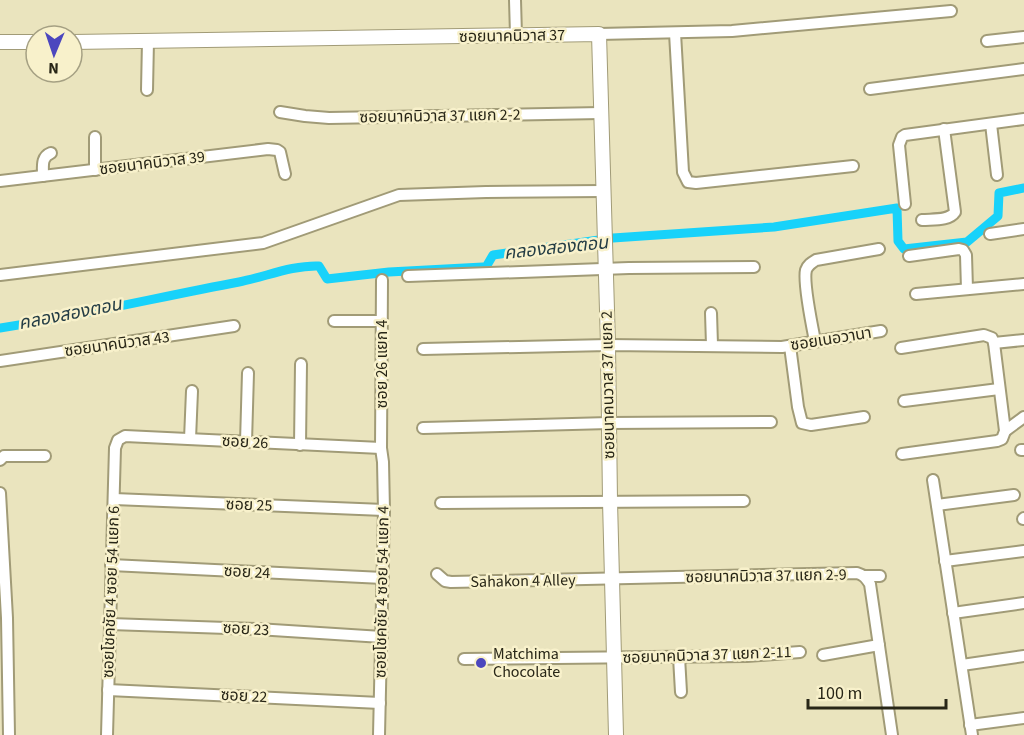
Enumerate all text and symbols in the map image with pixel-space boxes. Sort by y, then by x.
north arrow [24,24,84,84]
street label: ซอยนาคนิวาส 37 [459,24,565,48]
text: N [48,57,59,79]
street label: ซอยนาคนิวาส 37 แยก 2-2 [359,104,521,128]
street label: ซอยนาคนิวาส 39 [98,146,206,180]
water label: คลองสองตอน [503,230,610,266]
water label: คลองสองตอน [16,292,125,336]
street label: ซอยนาคนวาส 37 แยก 2 [596,311,620,459]
street label: ซอย 26 แยก 4 [371,320,393,408]
street label: ซอยเนอวานา [789,322,873,356]
street label: ซอยนาคนิวาส 43 [63,326,171,362]
street label: ซอย 26 [221,430,269,454]
street label: ซอย 25 [225,493,273,517]
street label: ซอยโชคชัย 4 ซอย 54 แยก 6 [97,505,125,679]
street label: ซอยโชคชัย 4 ซอย 54 แยก 4 [369,506,395,678]
street label: ซอย 24 [223,560,271,584]
street label: ซอยนาคนิวาส 37 แยก 2-9 [685,564,847,588]
street label: Sahakon 4 Alley [470,569,576,593]
street label: ซอย 23 [222,617,270,641]
street label: ซอยนาคนิวาส 37 แยก 2-11 [622,641,792,669]
place label: Matchima Chocolate [493,643,560,683]
marker: Matchima Chocolate [474,656,488,670]
scale bar [808,672,946,710]
text: 100 m [817,681,862,706]
street label: ซอย 22 [220,684,268,708]

